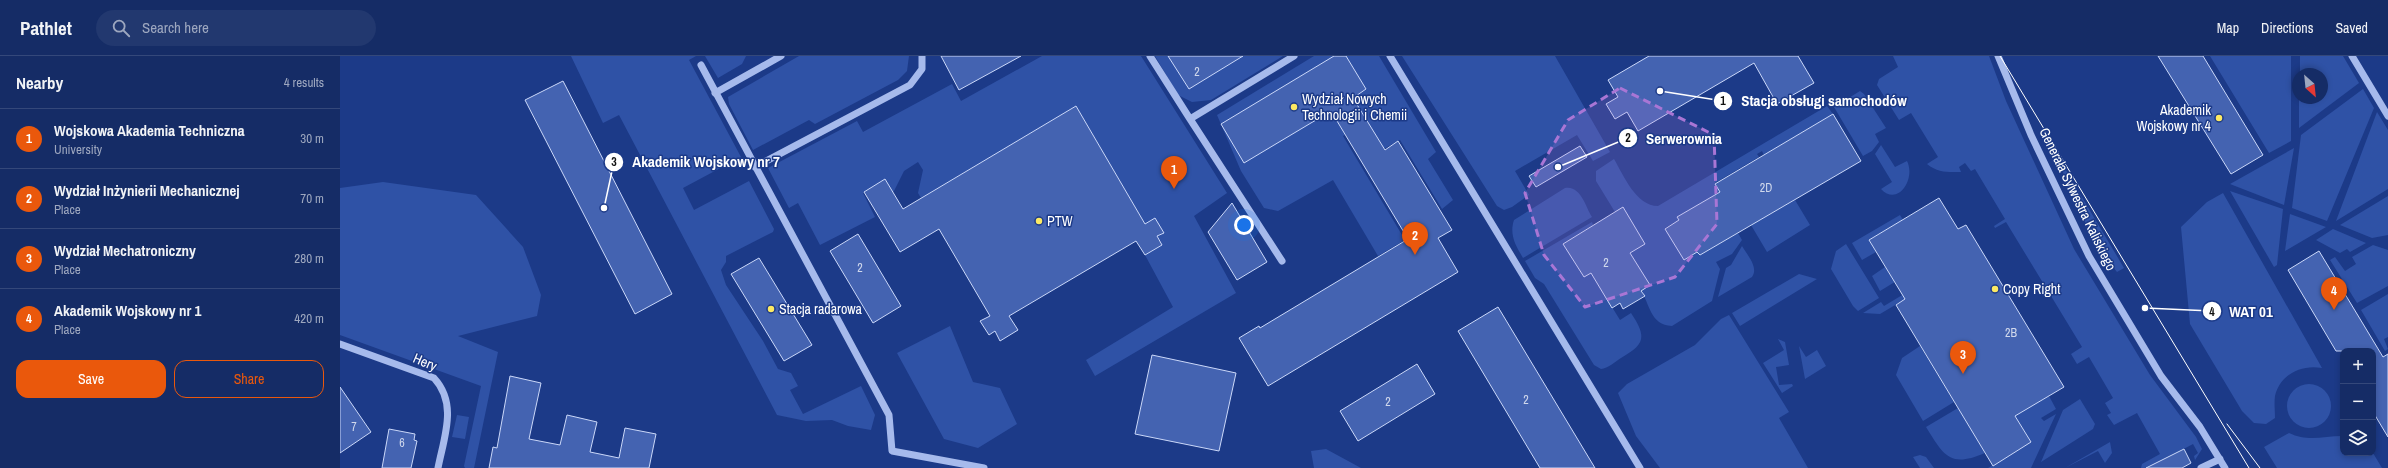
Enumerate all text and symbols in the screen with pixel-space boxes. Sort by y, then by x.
search box [96,10,376,46]
text: Pathlet [20,15,72,41]
icon: search [110,17,132,39]
text: Search here [142,17,209,38]
text: Map [2217,19,2239,37]
text: Directions [2261,19,2313,37]
text: Saved [2335,19,2368,37]
house number: 2 [1194,64,1200,80]
north arrow [2292,68,2328,104]
text: Nearby [16,71,63,94]
text: 4 results [284,74,324,91]
callout: Stacja obsługi samochodów [1713,87,1915,114]
place label: Wydział Nowych Technologii i Chemii [1302,90,1407,124]
text: Stacja obsługi samochodów [1741,90,1907,111]
text: 1 [1720,93,1726,109]
place label: Akademik Wojskowy nr 4 [2137,101,2212,135]
marker: Wydział Nowych Technologii i Chemii [1289,102,1299,112]
marker: Akademik Wojskowy nr 4 [2214,113,2224,123]
text: Wojskowa Akademia Techniczna [54,120,245,141]
callout: Serwerownia [1618,125,1730,152]
street label: Generała Sylwestra Kaliskiego [2036,125,2120,273]
text: Serwerownia [1646,128,1722,149]
text: 1 [26,130,32,147]
text: 30 m [300,130,324,147]
text: 2 [1625,130,1631,146]
text: University [54,141,102,158]
callout: Akademik Wojskowy nr 7 [604,149,787,176]
text: Akademik Wojskowy nr 7 [632,151,780,172]
text: 3 [611,154,617,170]
pin: 1 [1161,156,1187,189]
text: Wydział Inżynierii Mechanicznej [54,180,240,201]
house number: 2D [1760,180,1772,196]
text: 2 [26,190,32,207]
text: 70 m [300,190,324,207]
text: Place [54,201,81,218]
place label: PTW [1047,212,1073,230]
your location [1234,215,1254,235]
marker: PTW [1034,216,1044,226]
pin: 2 [1402,222,1428,255]
text: Wydział Mechatroniczny [54,240,196,261]
text: 3 [26,250,32,267]
text: 280 m [294,250,324,267]
house number: 2 [1603,255,1609,271]
house number: 2 [857,260,863,276]
text: Place [54,261,81,278]
pin: 4 [2321,277,2347,310]
place label: Copy Right [2003,280,2060,298]
marker: Copy Right [1990,284,2000,294]
callout: WAT 01 [2202,298,2281,325]
text: Akademik Wojskowy nr 1 [54,300,201,321]
place label: Stacja radarowa [779,300,863,318]
text: WAT 01 [2229,301,2273,322]
marker: Stacja radarowa [766,304,776,314]
text: 4 [2209,304,2215,320]
text: 4 [26,310,32,327]
text: 420 m [294,310,324,327]
text: Place [54,321,81,338]
house number: 2B [2005,325,2017,341]
pin: 3 [1950,341,1976,374]
map controls [2340,348,2376,456]
button: + [2340,348,2376,384]
street label: Hery [410,349,440,375]
button: Save [16,360,166,398]
button: Share [174,360,324,398]
button: − [2340,384,2376,420]
house number: 2 [1523,392,1529,408]
house number: 2 [1385,394,1391,410]
house number: 7 [351,419,357,435]
button: layers [2340,420,2376,456]
house number: 6 [399,435,405,451]

